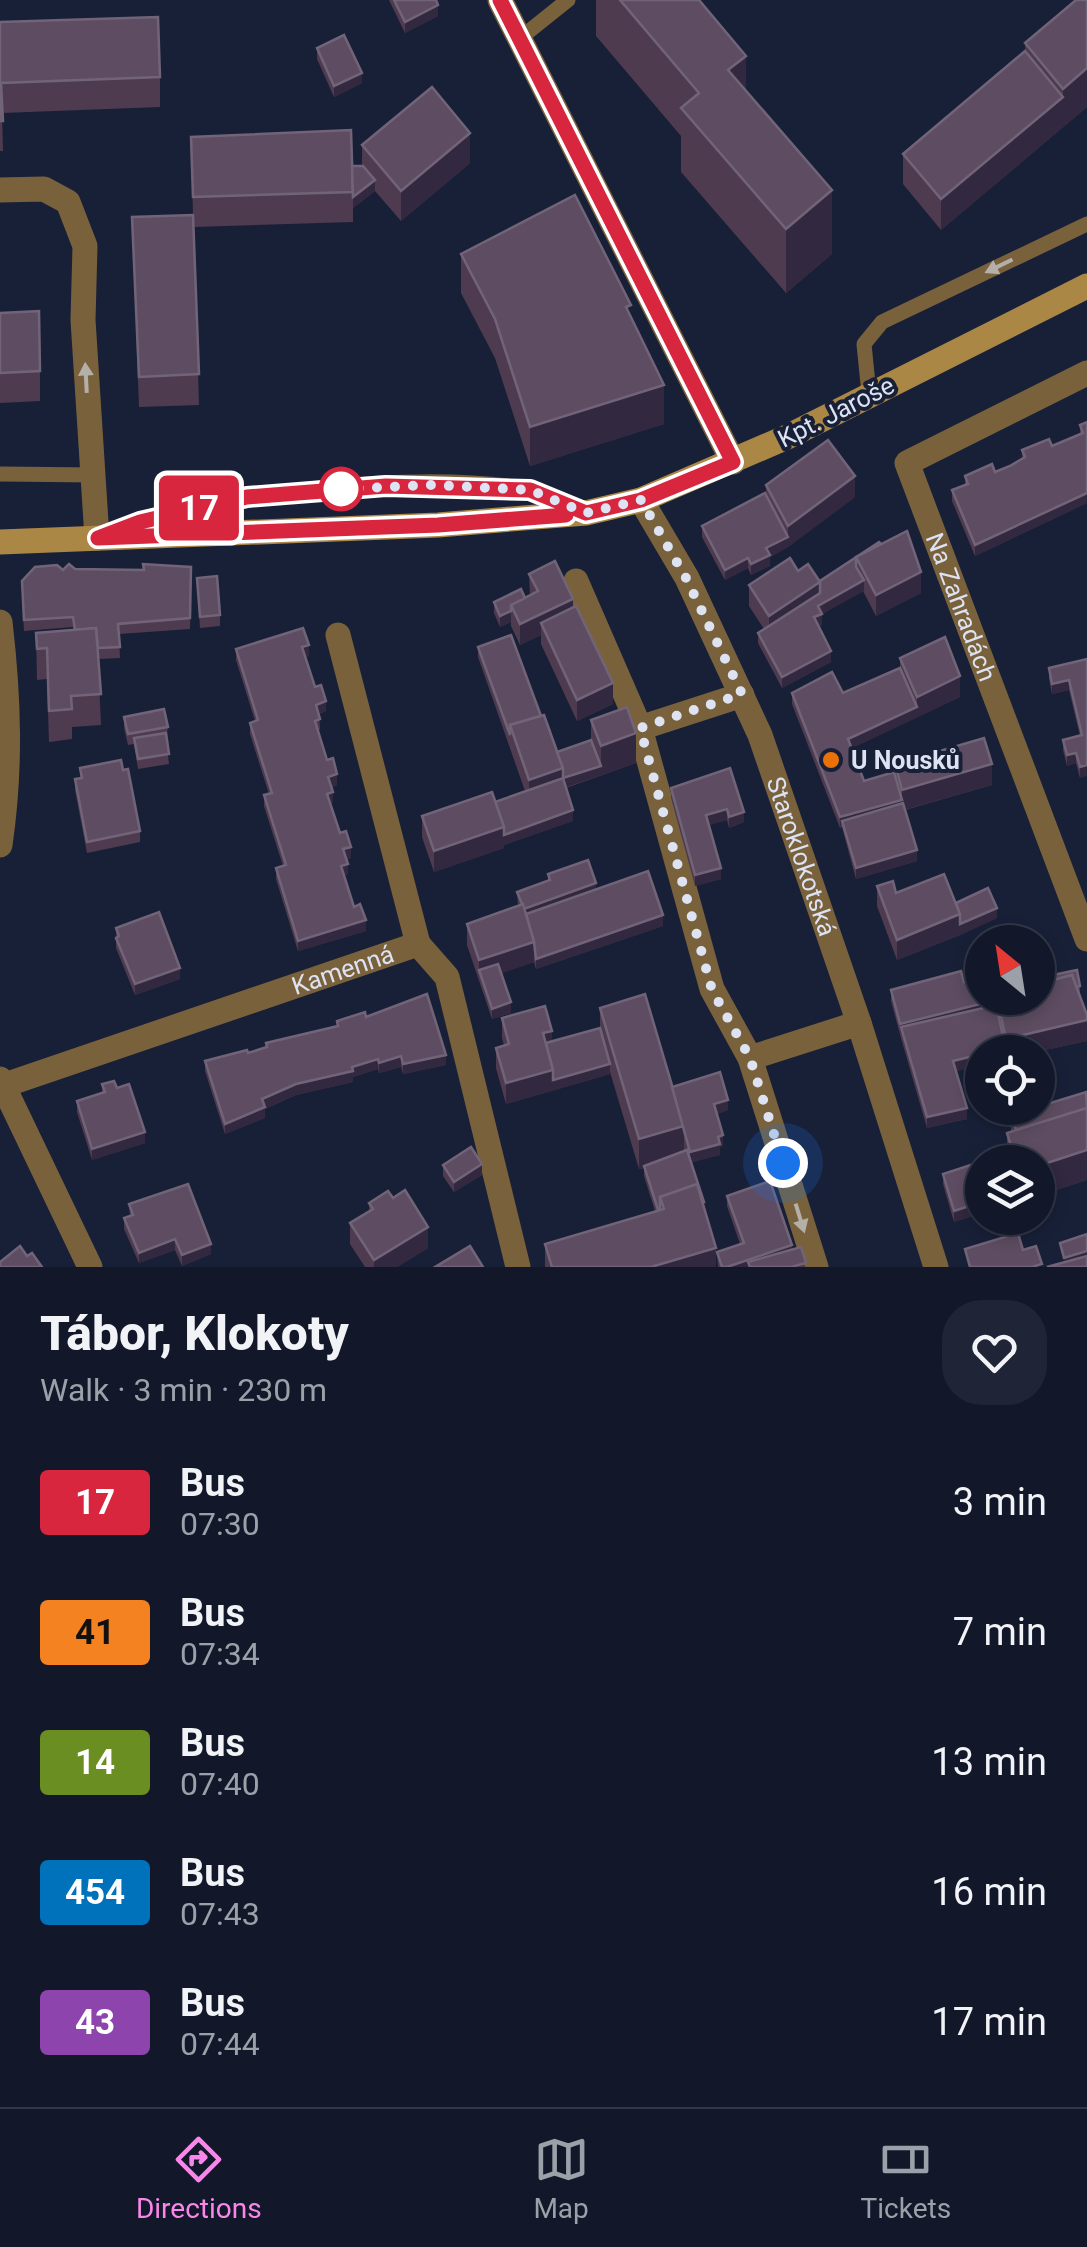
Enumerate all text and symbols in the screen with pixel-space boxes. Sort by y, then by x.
one-way arrow [985,258,1014,275]
one-way arrow [78,362,94,394]
street label: Kpt. Jaroše [773,370,899,454]
unlabelled marker [320,468,362,510]
line badge: 17 [154,476,244,540]
text: 17 [179,488,219,529]
street label: Na Zahradách [920,529,1003,685]
place label: U Nousků [851,746,960,775]
marker: U Nousků [820,749,842,771]
street label: Staroklokotská [761,773,842,940]
north arrow [965,925,1055,1015]
map controls [965,925,1055,1235]
street label: Kamenná [288,939,397,1001]
button: locate [965,1035,1055,1125]
your location [758,1138,808,1188]
button: layers [965,1145,1055,1235]
one-way arrow [793,1203,808,1234]
button: heart [942,1300,1047,1405]
text: Tábor, Klokoty [40,1305,349,1362]
text: Walk · 3 min · 230 m [40,1371,327,1409]
text: Bus [180,1461,245,1505]
text: 3 min [953,1480,1047,1524]
text: 17 [75,1482,115,1523]
text: 07:30 [180,1505,260,1543]
text: Bus [180,1591,245,1635]
text: 7 min [953,1610,1047,1654]
text: 41 [75,1612,115,1653]
text: 07:34 [180,1635,260,1673]
text: Bus [180,1721,245,1765]
text: 13 min [931,1740,1047,1784]
text: 14 [75,1742,115,1783]
text: 07:40 [180,1765,260,1803]
text: Bus [180,1851,245,1895]
text: 16 min [931,1870,1047,1914]
text: 454 [65,1872,125,1913]
text: 07:43 [180,1895,260,1933]
text: Bus [180,1981,245,2025]
text: 17 min [931,2000,1047,2044]
text: 43 [75,2002,115,2043]
text: 07:44 [180,2025,260,2063]
tab: Directions [136,2132,262,2225]
tab: Map [533,2132,589,2225]
tab: Tickets [861,2132,951,2225]

